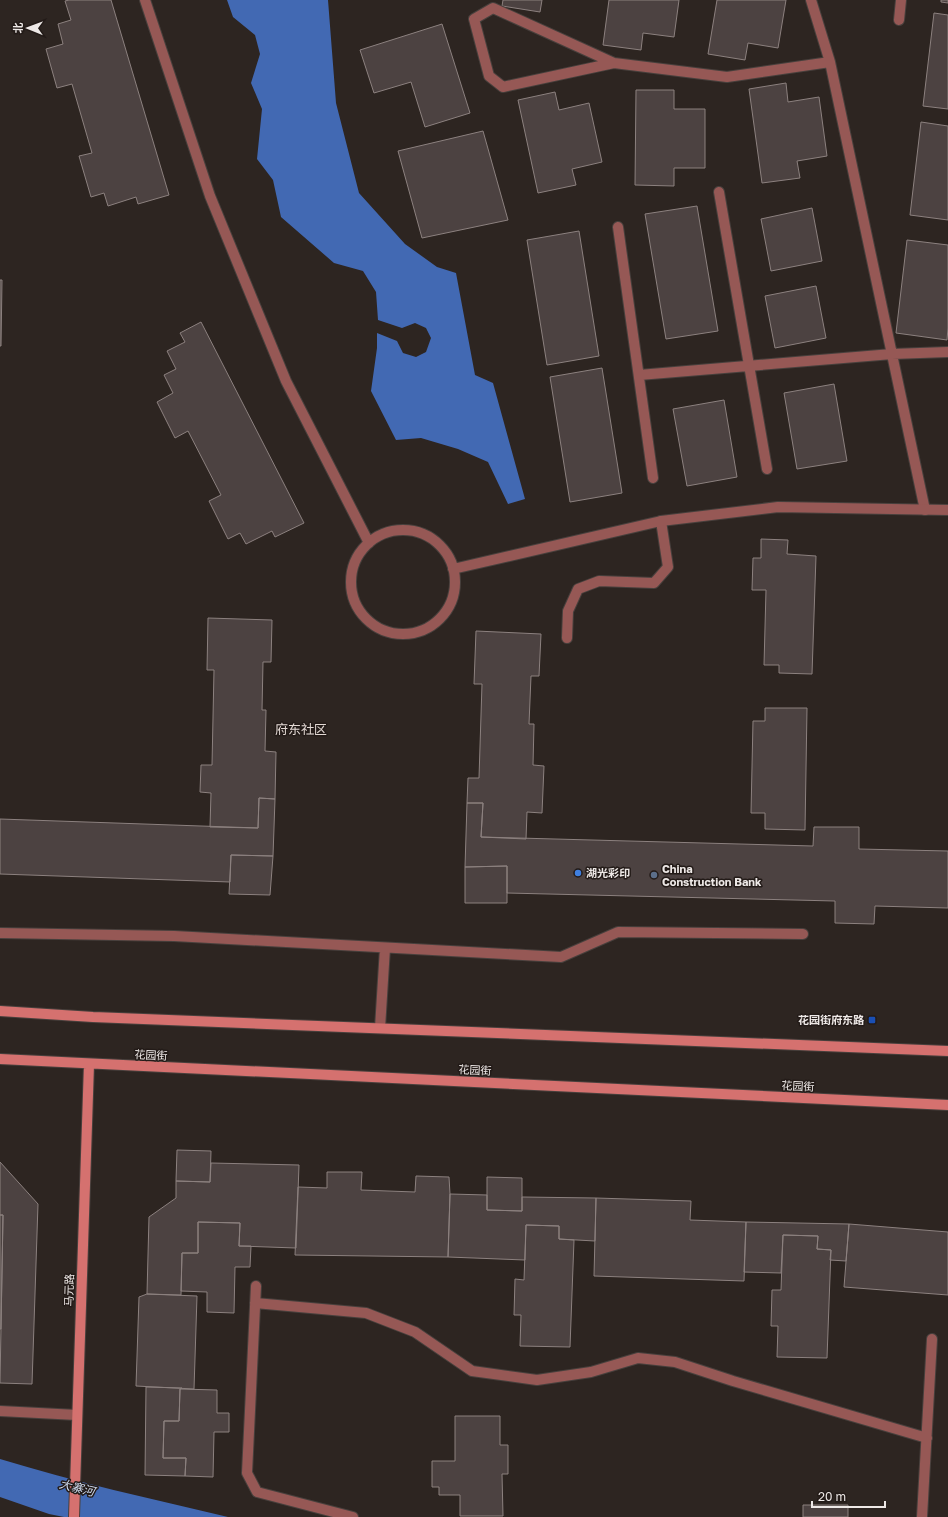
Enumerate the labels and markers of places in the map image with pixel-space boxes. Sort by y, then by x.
place label: China Construction Bank [662,862,762,888]
place label: 湖光彩印 [586,866,630,879]
marker: 湖光彩印 [573,868,583,878]
marker: China Construction Bank [649,870,659,880]
place label: 花园街府东路 [798,1013,865,1026]
marker: 花园街府东路 [867,1015,877,1025]

